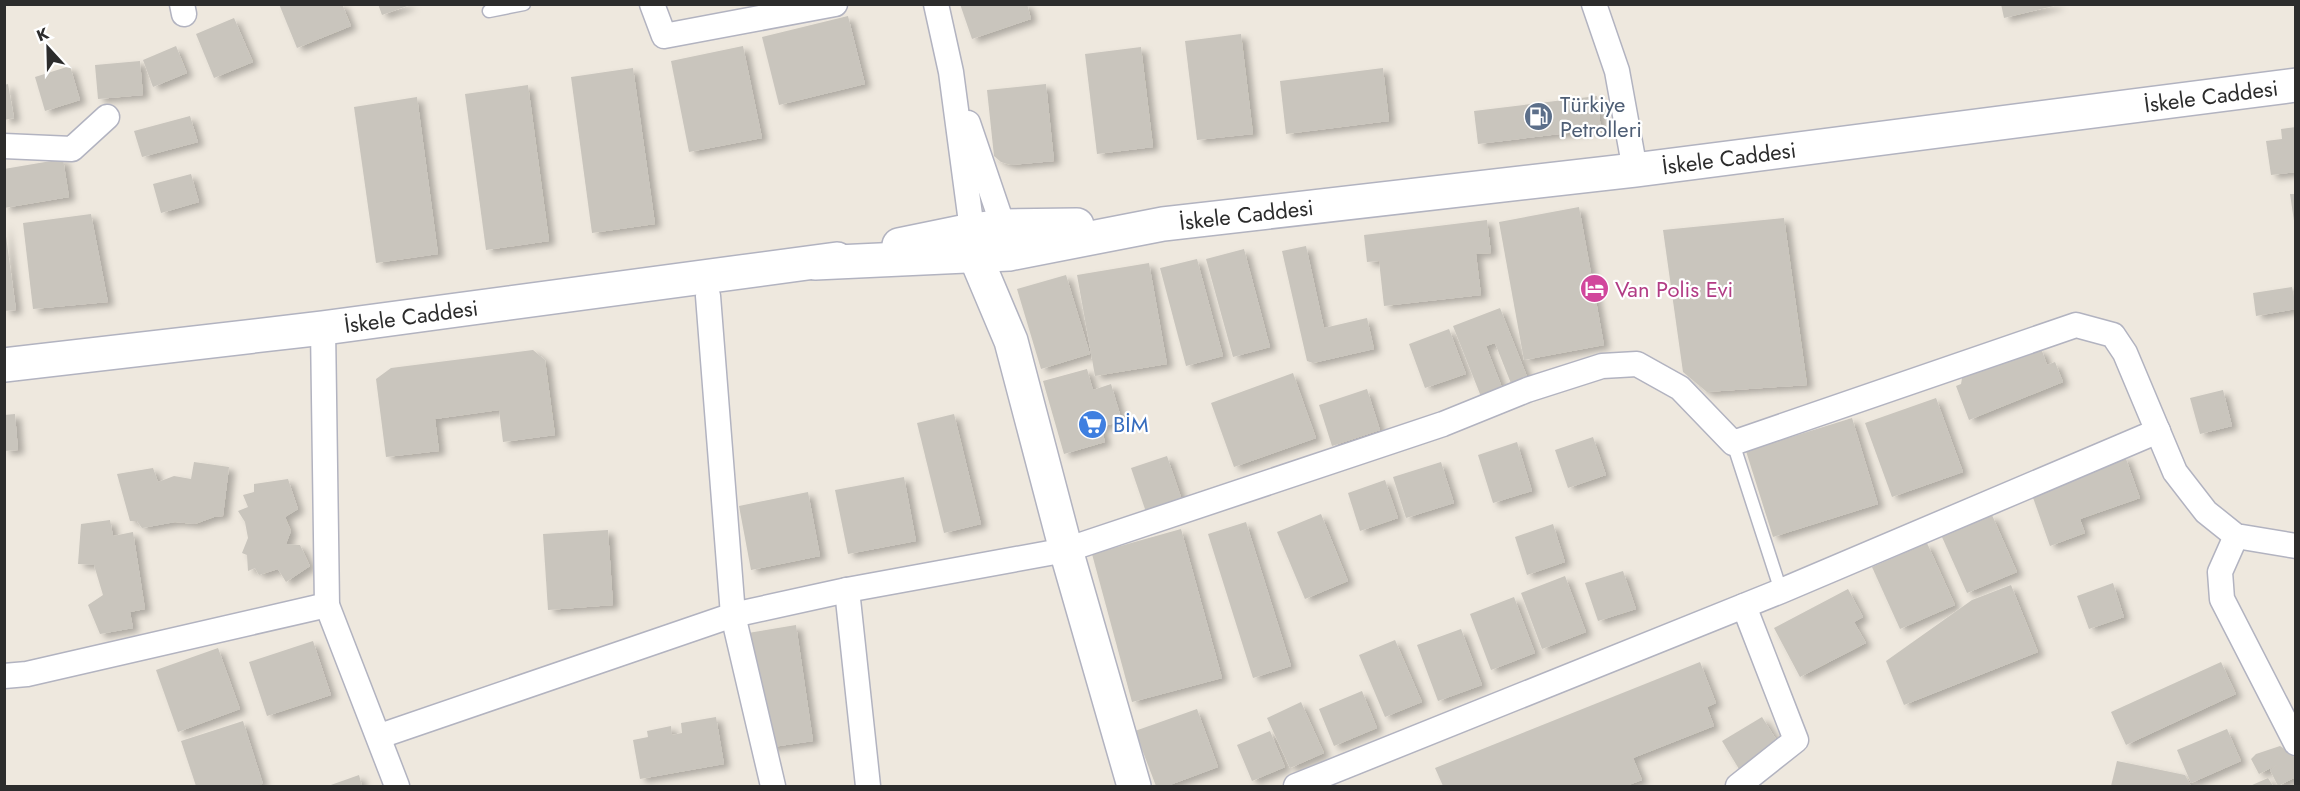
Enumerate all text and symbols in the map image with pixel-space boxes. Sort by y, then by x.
north arrow [18,18,78,78]
text: K [33,21,53,47]
street label: İskele Caddesi [2142,71,2280,120]
place label: Türkiye Petrolleri [1560,88,1642,145]
fuel station icon: Türkiye Petrolleri [1523,101,1555,133]
street label: İskele Caddesi [1660,133,1798,182]
street label: İskele Caddesi [1178,191,1315,238]
hotel icon: Van Polis Evi [1578,273,1610,305]
place label: Van Polis Evi [1615,273,1733,305]
street label: İskele Caddesi [342,291,480,341]
supermarket icon: BİM [1076,408,1108,440]
place label: BİM [1113,408,1149,440]

